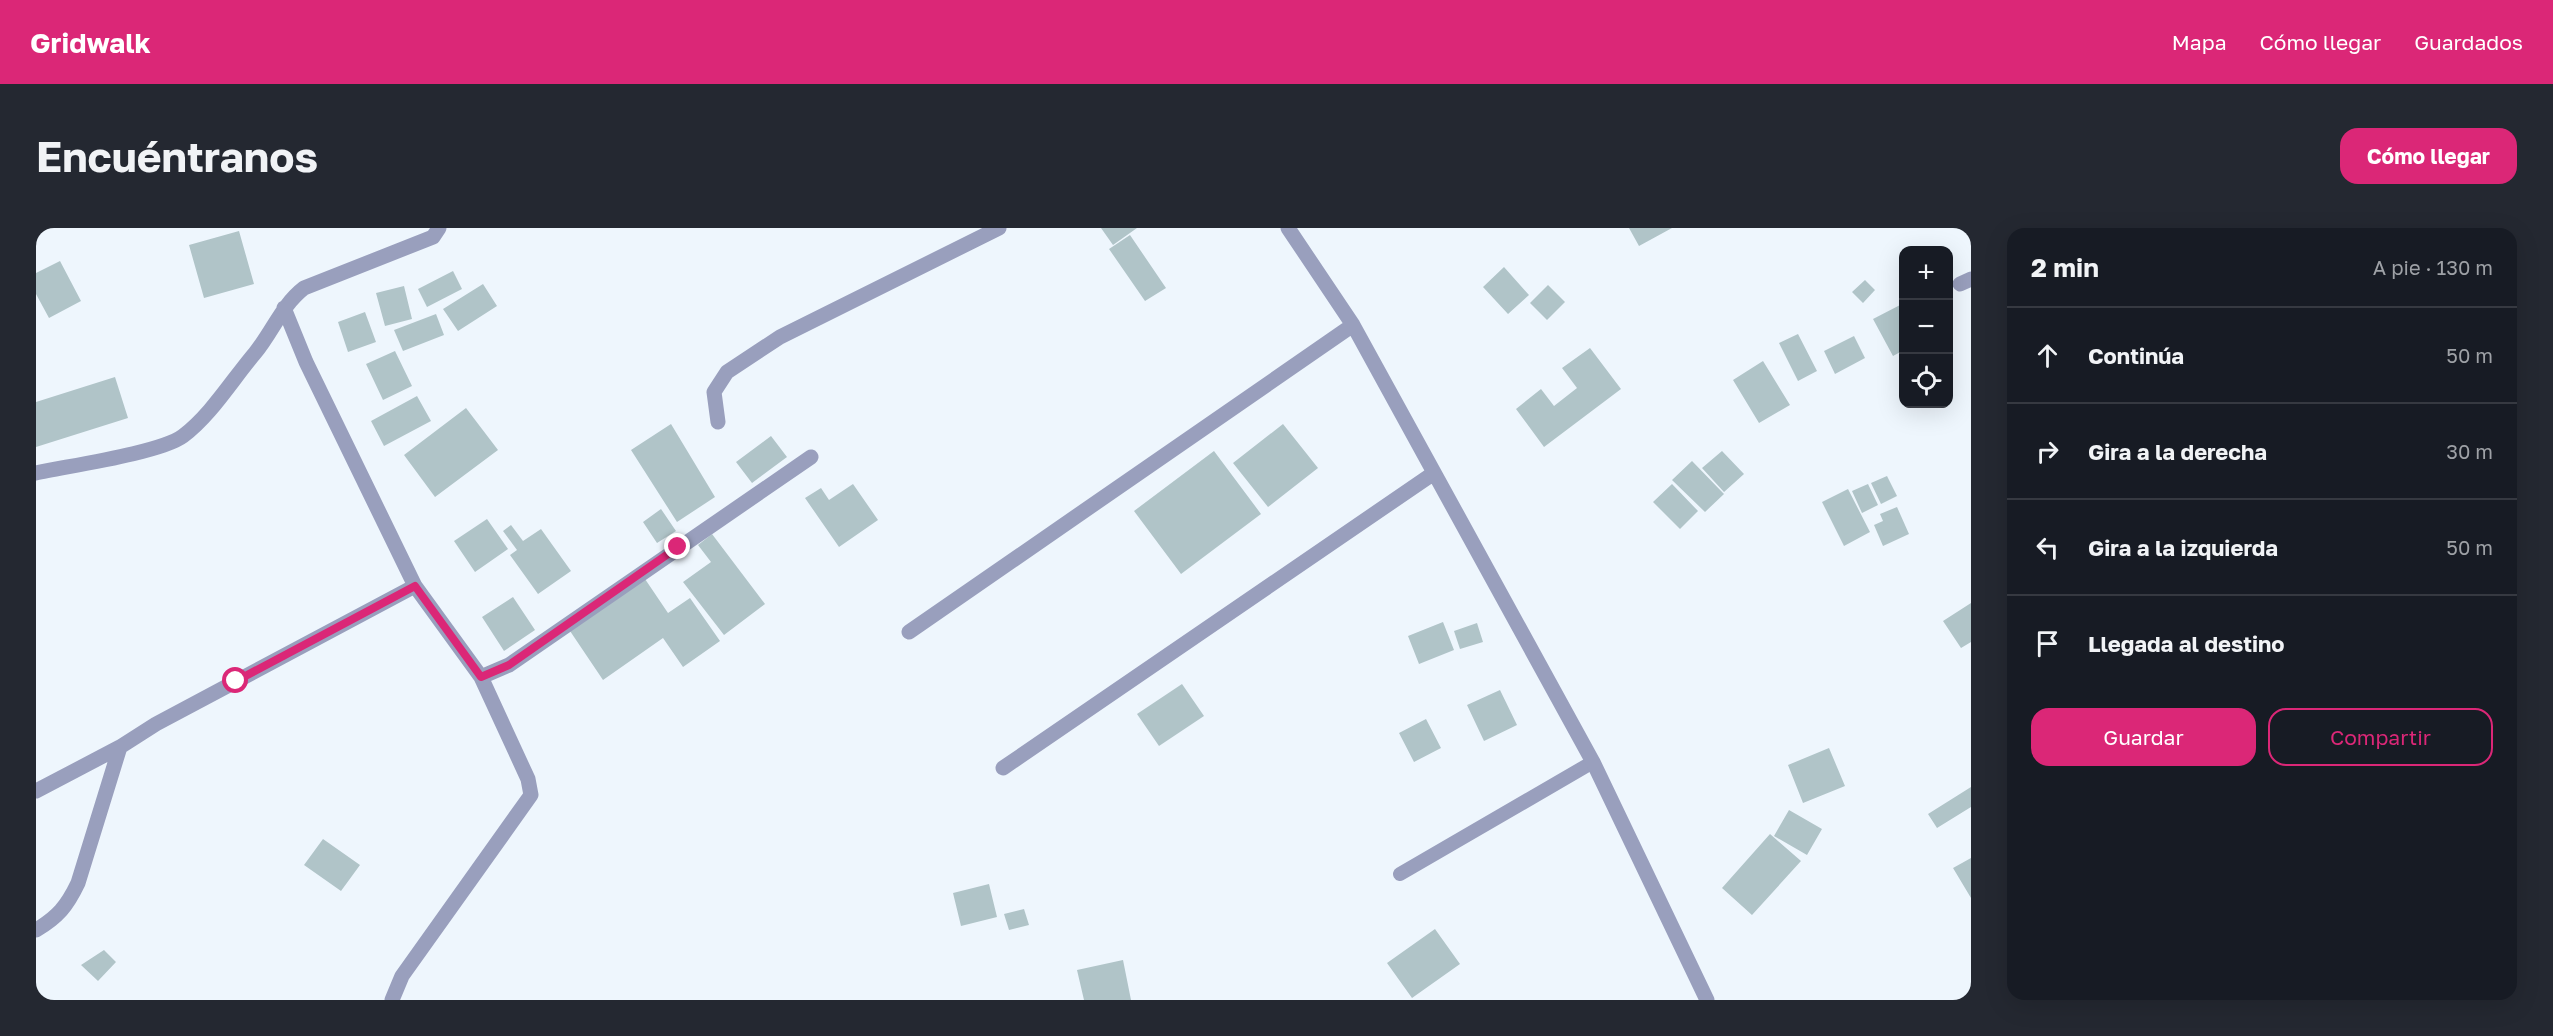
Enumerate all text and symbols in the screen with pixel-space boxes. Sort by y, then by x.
text: Gridwalk [30,26,151,59]
text: Mapa [2172,29,2227,55]
text: Cómo llegar [2260,29,2381,55]
text: Guardados [2414,29,2523,55]
button: Cómo llegar [2340,128,2517,184]
text: Encuéntranos [36,131,318,181]
map controls [1899,246,1953,408]
button: + [1899,246,1953,300]
text: 2 min [2031,252,2099,283]
text: A pie · 130 m [2373,255,2493,279]
button: − [1899,300,1953,354]
icon: ahead [2031,339,2064,372]
text: Continúa [2088,342,2184,369]
text: 50 m [2446,343,2493,367]
button: locate [1899,354,1953,408]
icon: right [2031,435,2064,468]
text: Gira a la derecha [2088,438,2267,465]
text: 30 m [2446,439,2493,463]
icon: left [2031,531,2064,564]
route end [664,533,690,559]
text: Gira a la izquierda [2088,534,2278,561]
text: 50 m [2446,535,2493,559]
icon: arrive [2031,627,2064,660]
text: Llegada al destino [2088,630,2285,657]
route start [222,667,248,693]
button: Guardar [2031,708,2256,766]
button: Compartir [2268,708,2493,766]

